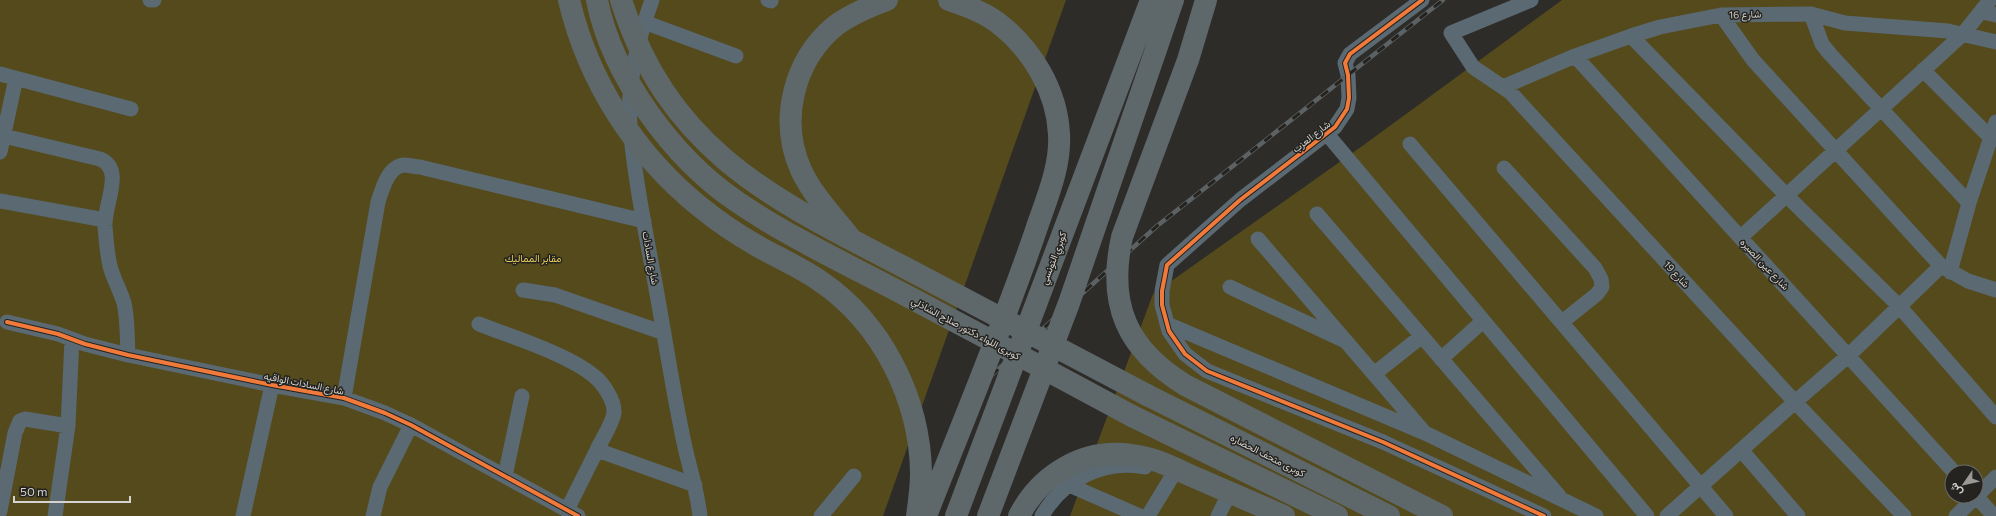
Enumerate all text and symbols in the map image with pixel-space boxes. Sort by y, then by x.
street label: شارع 16 [1729,7,1762,22]
street label: شارع العزب [1290,117,1333,155]
street label: كوبري التونسي [1037,229,1072,287]
street label: شارع السادات [639,230,662,286]
street label: شارع عين الصيره [1737,236,1792,293]
park label: مقابر المماليك [505,252,561,265]
street label: شارع 19 [1661,258,1693,291]
street label: كوبرى اللواء دكتور صلاح الشاذلي [908,294,1023,365]
street label: شارع السادات الواقيه [263,369,345,398]
street label: كوبرى متحف الحضاره [1228,431,1308,480]
north arrow [1944,464,1984,504]
scale bar [14,478,130,504]
text: ش [1946,480,1965,499]
text: 50 m [20,484,48,498]

